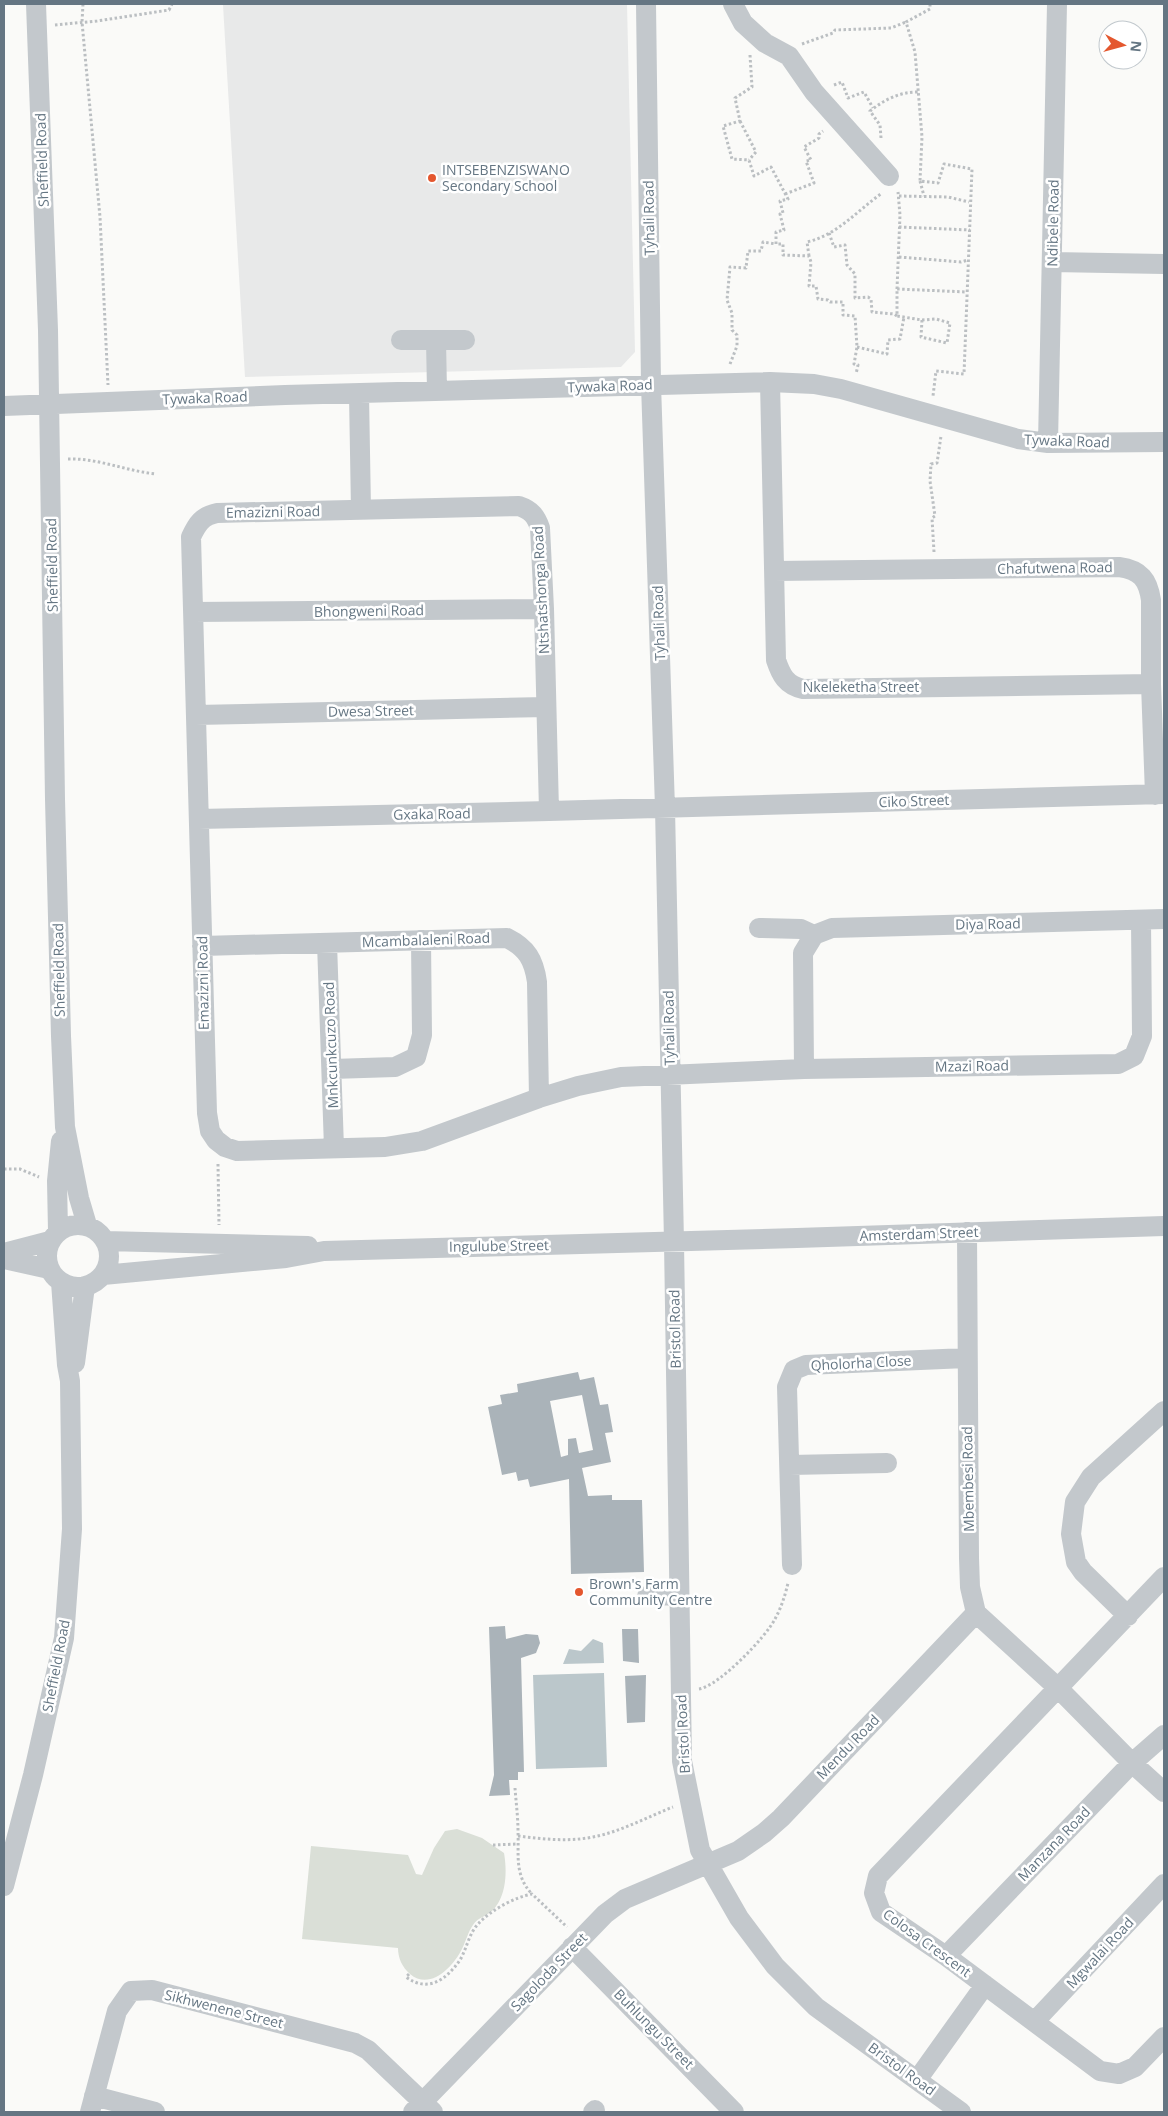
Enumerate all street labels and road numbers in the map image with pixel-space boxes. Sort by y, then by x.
street label: Sheffield Road [30,113,53,207]
street label: Ndibele Road [1042,179,1063,267]
street label: Tyhali Road [638,180,659,256]
street label: Tywaka Road [567,375,653,396]
street label: Tywaka Road [162,387,248,408]
street label: Tywaka Road [1024,430,1110,451]
street label: Emazizni Road [226,501,320,522]
street label: Sheffield Road [41,518,62,612]
street label: Ntshatshonga Road [528,525,553,655]
street label: Chafutwena Road [997,557,1113,578]
street label: Tyhali Road [648,585,669,661]
street label: Bhongweni Road [314,600,424,621]
street label: Nkeleketha Street [803,677,919,696]
street label: Dwesa Street [328,700,414,721]
street label: Ciko Street [878,790,950,811]
street label: Gxaka Road [393,803,471,824]
street label: Diya Road [955,913,1021,934]
street label: Sheffield Road [48,923,69,1017]
street label: Mcambalaleni Road [362,928,490,951]
street label: Emazizni Road [192,936,213,1030]
street label: Mnkcunkcuzo Road [319,981,342,1109]
street label: Tyhali Road [658,990,679,1066]
street label: Mzazi Road [935,1055,1009,1076]
street label: Amsterdam Street [859,1222,979,1245]
street label: Ingulube Street [449,1235,549,1256]
street label: Bristol Road [664,1289,685,1369]
street label: Qholorha Close [810,1350,912,1375]
street label: Mbembesi Road [957,1426,978,1532]
street label: Sheffield Road [37,1618,74,1714]
street label: Bristol Road [671,1694,694,1774]
street label: Mendu Road [812,1710,883,1783]
street label: Manzana Road [1013,1802,1094,1885]
street label: Colosa Crescent [879,1904,975,1981]
street label: Mgwalai Road [1062,1913,1138,1992]
street label: Sagoloda Street [506,1928,591,2015]
street label: Sikhwenene Street [163,1985,285,2032]
street label: Buhlungu Street [610,1985,698,2073]
street label: Bristol Road [865,2038,940,2099]

